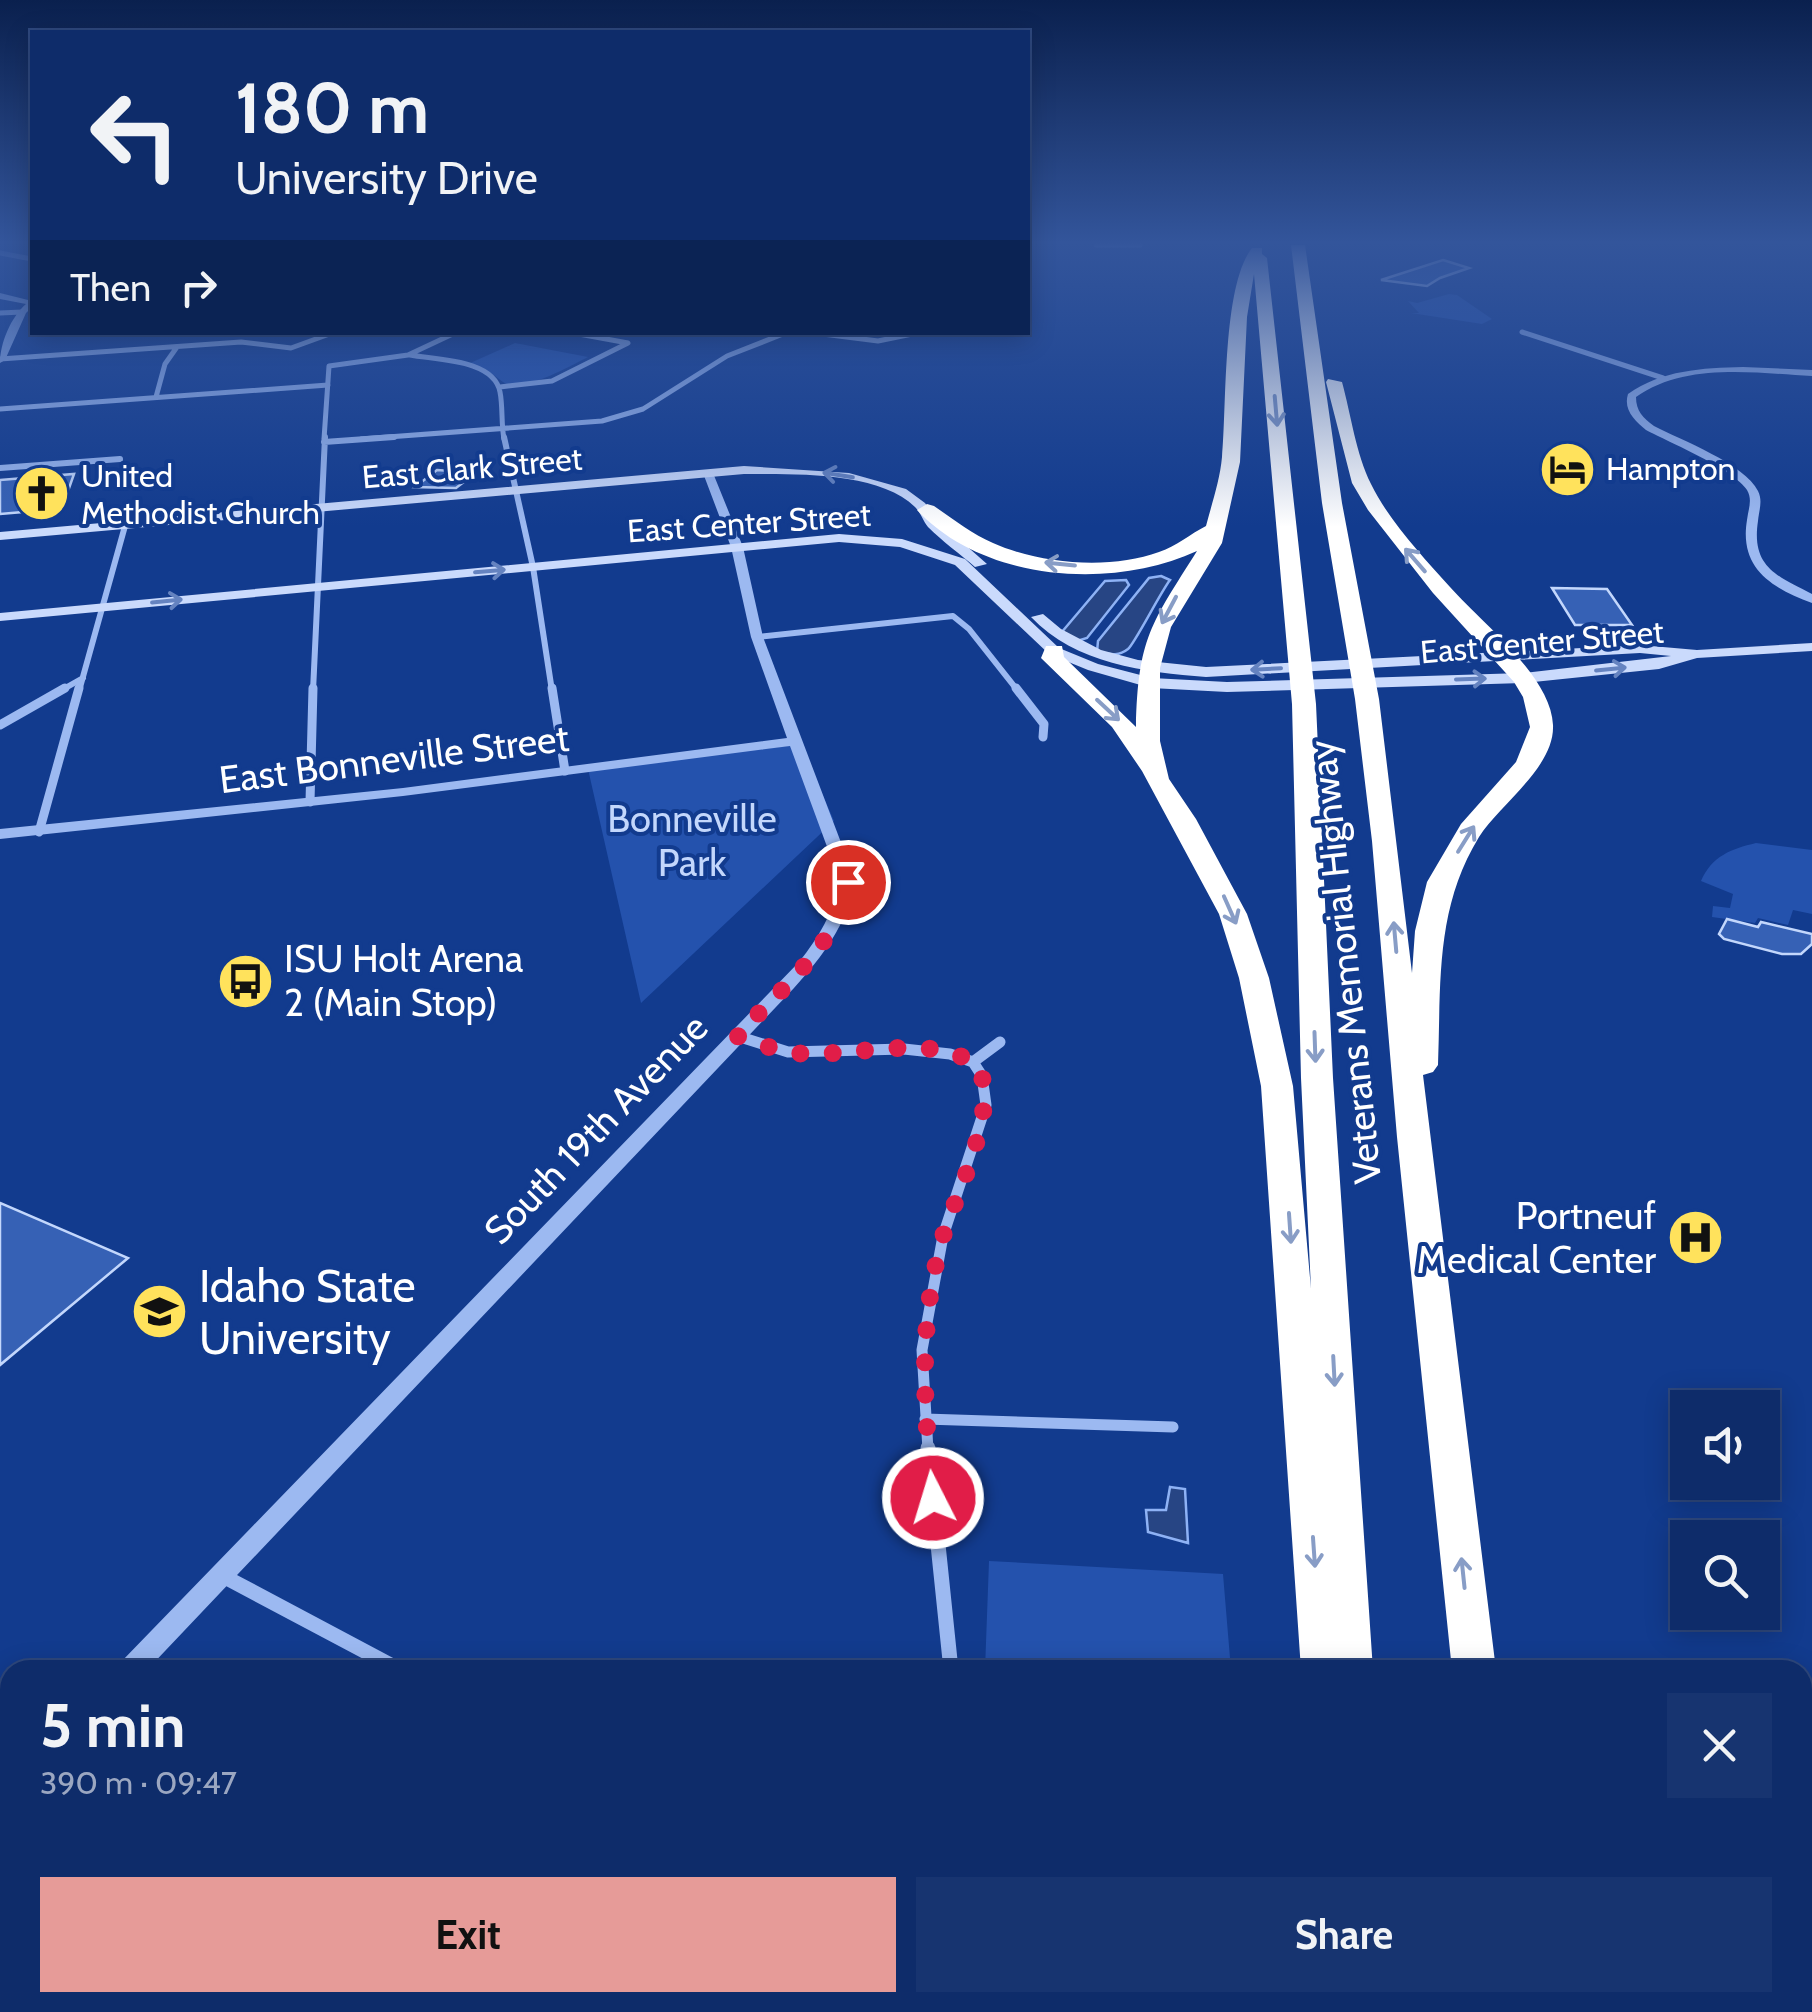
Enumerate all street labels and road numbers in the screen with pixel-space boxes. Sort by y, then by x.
street label: East Clark Street [360,438,584,497]
street label: East Center Street [626,495,872,550]
street label: East Center Street [1419,611,1665,672]
street label: East Bonneville Street [216,714,572,803]
street label: Veterans Memorial Highway [1298,738,1391,1186]
street label: South 19th Avenue [474,1004,717,1253]

